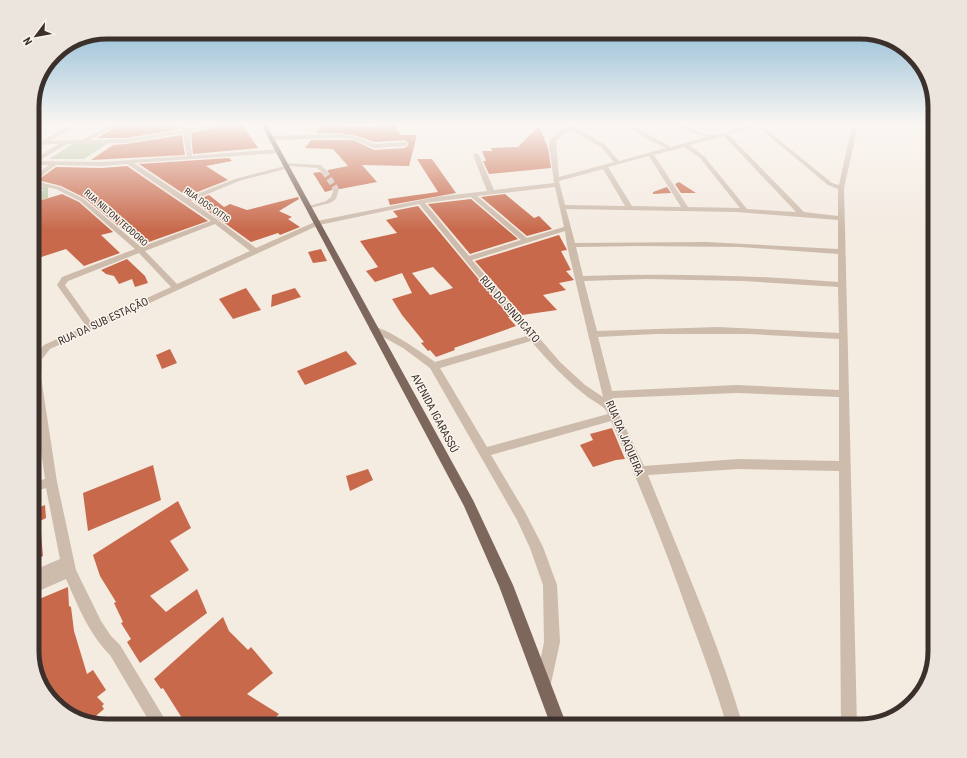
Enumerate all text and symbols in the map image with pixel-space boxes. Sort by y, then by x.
north arrow [16,16,56,56]
text: N [21,35,35,47]
street label: RUA DOS OITIS [182,186,232,225]
street label: RUA NILTON TEODORO [82,188,150,248]
street label: RUA DO SINDICATO [477,273,542,346]
street label: RUA DA SUB ESTAÇÃO [56,295,150,348]
street label: AVENIDA IGARASSÚ [408,372,461,455]
street label: RUA DA JAQUEIRA [603,399,646,478]

